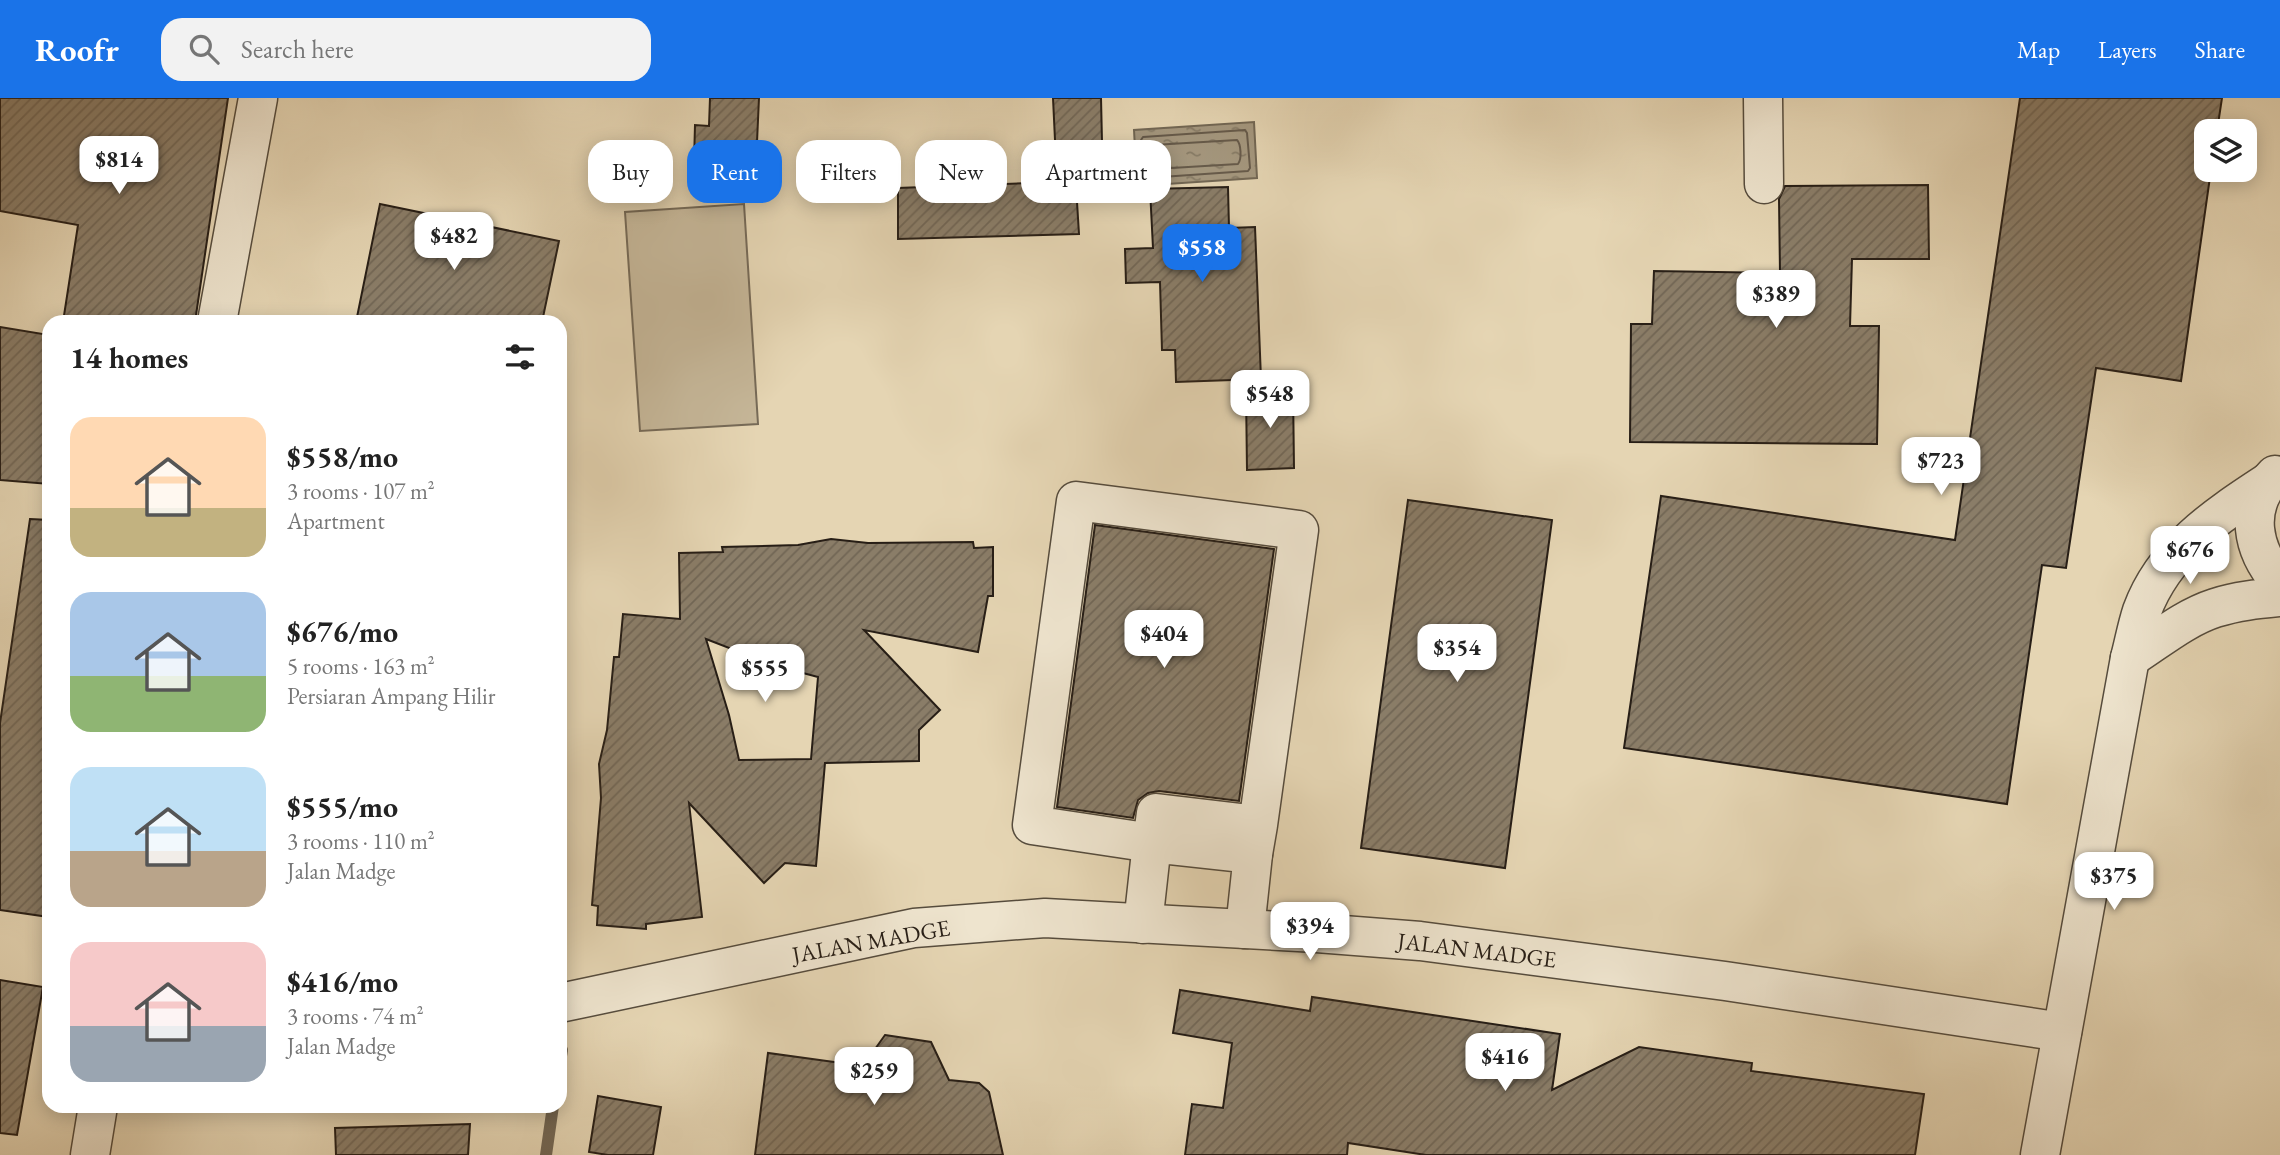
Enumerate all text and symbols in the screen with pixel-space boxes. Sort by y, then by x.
search box [161,18,651,81]
text: Roofr [35,28,119,71]
icon: search [185,30,223,68]
text: Search here [241,32,354,66]
text: Map [2017,34,2060,65]
text: Layers [2098,34,2157,65]
text: Share [2195,34,2245,65]
map controls [2194,119,2257,182]
button: layers [2194,119,2257,182]
pin: $814 [78,136,160,196]
chip: Buy [588,140,673,203]
chip: Rent [687,140,782,203]
chip: Filters [796,140,901,203]
chip: New [915,140,1007,203]
chip: Apartment [1021,140,1171,203]
text: $814 [95,144,143,174]
pin: $482 [413,212,495,272]
text: $482 [430,220,478,250]
pin: $558 [1161,225,1243,284]
text: $558 [1178,232,1226,262]
pin: $389 [1735,271,1817,330]
text: $389 [1752,278,1800,308]
text: 14 homes [70,338,188,377]
icon: filters [501,338,539,376]
pin: $548 [1229,370,1311,430]
text: $548 [1246,378,1294,408]
text: $558/mo [287,437,398,476]
pin: $723 [1900,438,1982,497]
icon: home [126,445,210,529]
text: $723 [1917,445,1965,475]
text: 3 rooms · 107 m² [287,476,435,506]
text: Apartment [287,506,385,536]
pin: $676 [2149,526,2231,586]
text: $676 [2166,534,2214,564]
pin: $404 [1123,610,1205,670]
text: $676/mo [287,612,398,651]
text: $404 [1140,618,1188,648]
icon: home [126,620,210,704]
pin: $354 [1416,624,1498,684]
text: $354 [1433,632,1481,662]
pin: $555 [724,644,806,704]
text: 5 rooms · 163 m² [287,651,435,681]
text: $555 [741,652,789,682]
text: Persiaran Ampang Hilir [287,681,495,711]
text: $555/mo [287,787,398,826]
icon: home [126,795,210,879]
text: 3 rooms · 110 m² [287,826,435,856]
pin: $375 [2073,852,2155,912]
text: Jalan Madge [287,856,396,886]
text: $375 [2090,860,2138,890]
pin: $394 [1269,902,1351,962]
text: $394 [1286,910,1334,940]
street label: JALAN MADGE [788,912,952,970]
street label: JALAN MADGE [1394,925,1558,975]
text: $416/mo [287,962,398,1001]
icon: home [126,970,210,1054]
text: 3 rooms · 74 m² [287,1001,424,1031]
text: Jalan Madge [287,1031,396,1061]
pin: $416 [1464,1034,1546,1093]
text: $416 [1481,1041,1529,1071]
pin: $259 [833,1048,915,1107]
text: $259 [850,1055,898,1085]

